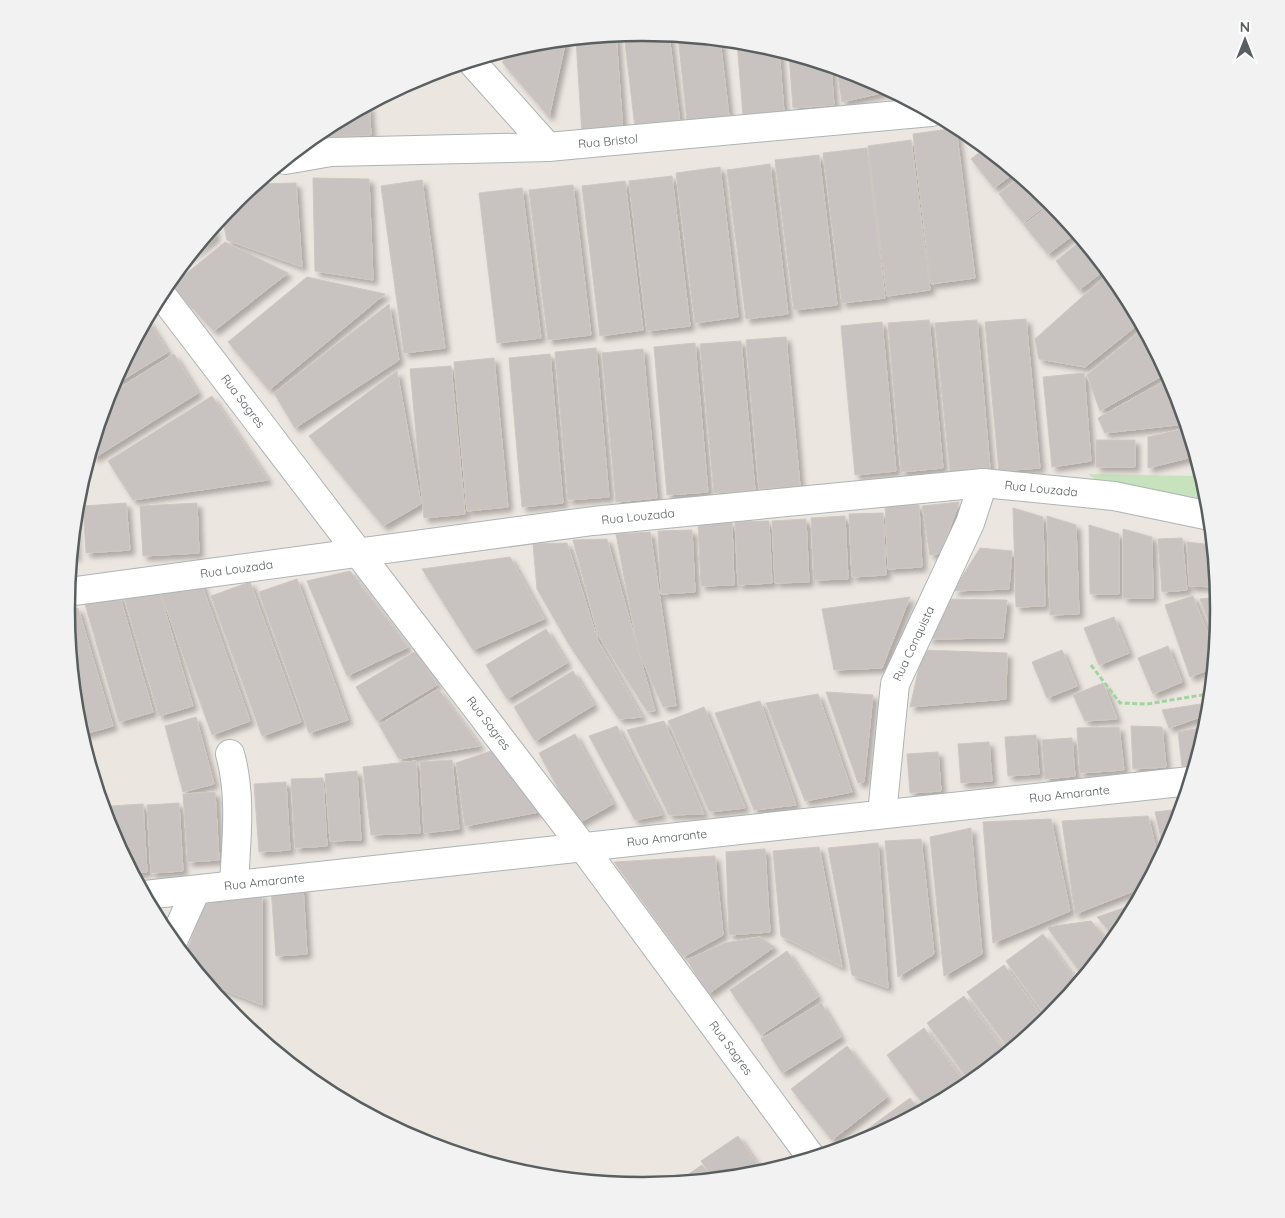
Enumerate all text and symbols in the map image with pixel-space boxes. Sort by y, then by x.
north arrow [1220,15,1270,65]
text: N [1240,18,1250,36]
street label: Rua Bristol [577,131,639,151]
street label: Rua Sagres [218,371,269,431]
street label: Rua Louzada [1004,477,1078,499]
street label: Rua Louzada [601,505,675,527]
street label: Rua Louzada [199,556,274,581]
street label: Rua Conquista [889,604,937,683]
street label: Rua Sagres [464,693,514,753]
street label: Rua Amarante [1028,782,1111,805]
street label: Rua Amarante [626,826,708,849]
street label: Rua Amarante [223,870,305,893]
street label: Rua Sagres [706,1018,756,1078]

